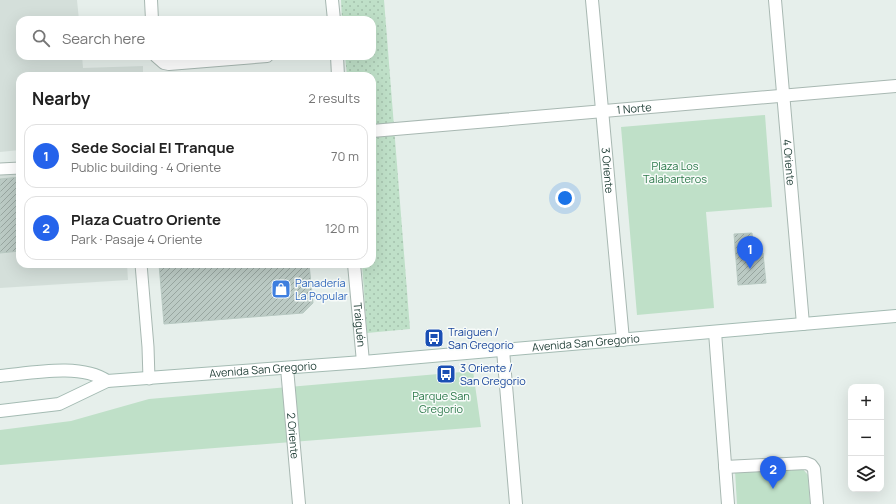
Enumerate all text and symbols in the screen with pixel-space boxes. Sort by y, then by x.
search box [16,16,376,60]
icon: search [30,27,52,49]
text: Search here [62,28,145,49]
text: Nearby [32,87,90,110]
text: 2 results [308,89,360,107]
street label: 1 Norte [616,99,653,117]
text: Sede Social El Tranque [71,137,235,158]
street label: 4 Oriente [780,138,799,187]
text: 1 [43,147,49,165]
text: 70 m [331,147,359,165]
street label: 3 Oriente [598,147,618,195]
text: Public building · 4 Oriente [71,158,221,176]
park label: Plaza Los Talabarteros [643,158,707,186]
your location [555,188,575,208]
text: Plaza Cuatro Oriente [71,209,221,230]
text: 2 [42,219,50,237]
text: 120 m [325,219,359,237]
text: Park · Pasaje 4 Oriente [71,230,202,248]
pin: 1 [737,236,763,269]
place label: Panadería La Popular [295,275,348,303]
shop icon: Panadería La Popular [270,278,292,300]
street label: Traiguén [351,302,370,347]
place label: Traiguen / San Gregorio [448,324,514,352]
bus stop icon: Traiguen / San Gregorio [423,327,445,349]
street label: Avenida San Gregorio [531,330,641,354]
street label: Avenida San Gregorio [208,357,318,380]
place label: 3 Oriente / San Gregorio [460,360,526,388]
bus stop icon: 3 Oriente / San Gregorio [435,363,457,385]
map controls [848,384,884,492]
button: + [848,384,884,420]
park label: Parque San Gregorio [412,388,470,416]
street label: 2 Oriente [284,412,303,460]
button: − [848,420,884,456]
pin: 2 [760,456,786,489]
button: layers [848,456,884,492]

